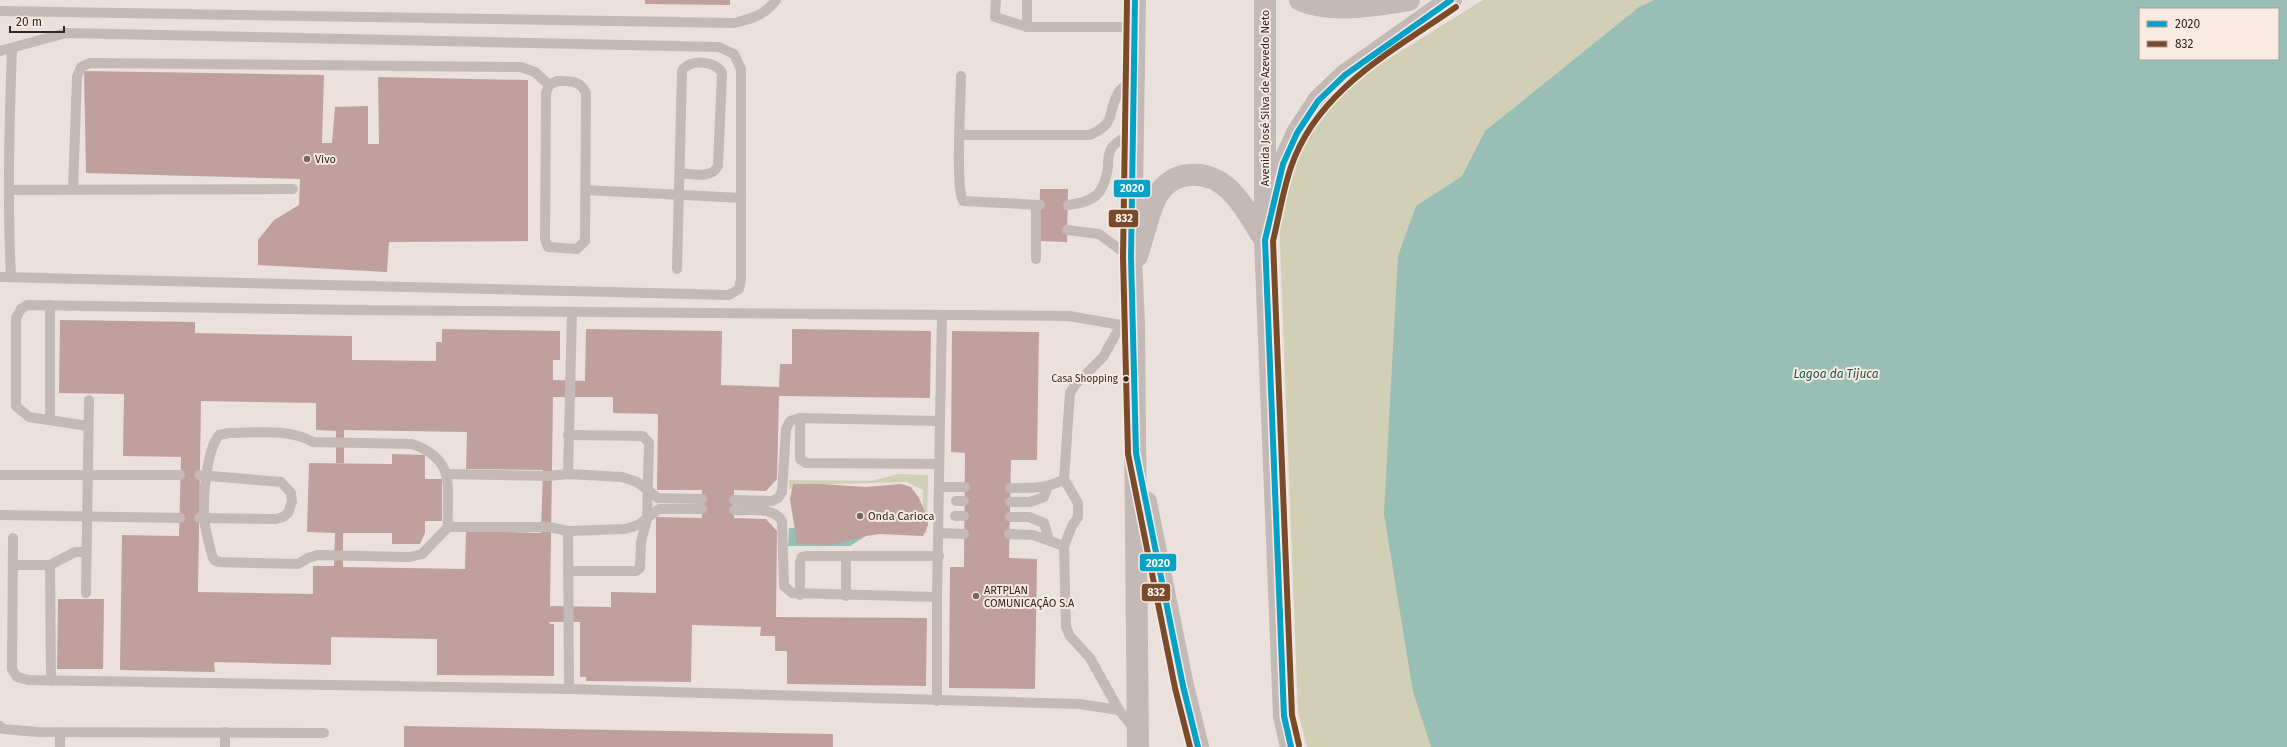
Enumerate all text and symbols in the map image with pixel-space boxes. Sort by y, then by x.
scale bar [10,8,64,34]
legend [2139,8,2279,60]
street label: Avenida José Silva de Azevedo Neto [1259,10,1272,186]
text: 20 m [16,15,42,29]
text: 2020 [2175,17,2200,31]
text: 832 [2175,37,2193,51]
place label: Vivo [315,153,336,166]
marker: Vivo [302,154,312,164]
line badge: 2020 [1113,179,1151,198]
text: 2020 [1120,182,1145,195]
line badge: 832 [1108,209,1139,228]
text: 832 [1115,212,1133,225]
water label: Lagoa da Tijuca [1793,367,1879,381]
place label: Casa Shopping [1052,373,1119,385]
marker: Casa Shopping [1121,374,1131,384]
place label: Onda Carioca [868,510,934,523]
marker: Onda Carioca [855,511,865,521]
line badge: 2020 [1139,553,1177,572]
text: 2020 [1146,557,1171,570]
line badge: 832 [1141,583,1171,602]
place label: ARTPLAN COMUNICAÇÃO S.A [984,584,1075,610]
text: 832 [1147,586,1165,599]
marker: ARTPLAN COMUNICAÇÃO S.A [971,591,981,601]

